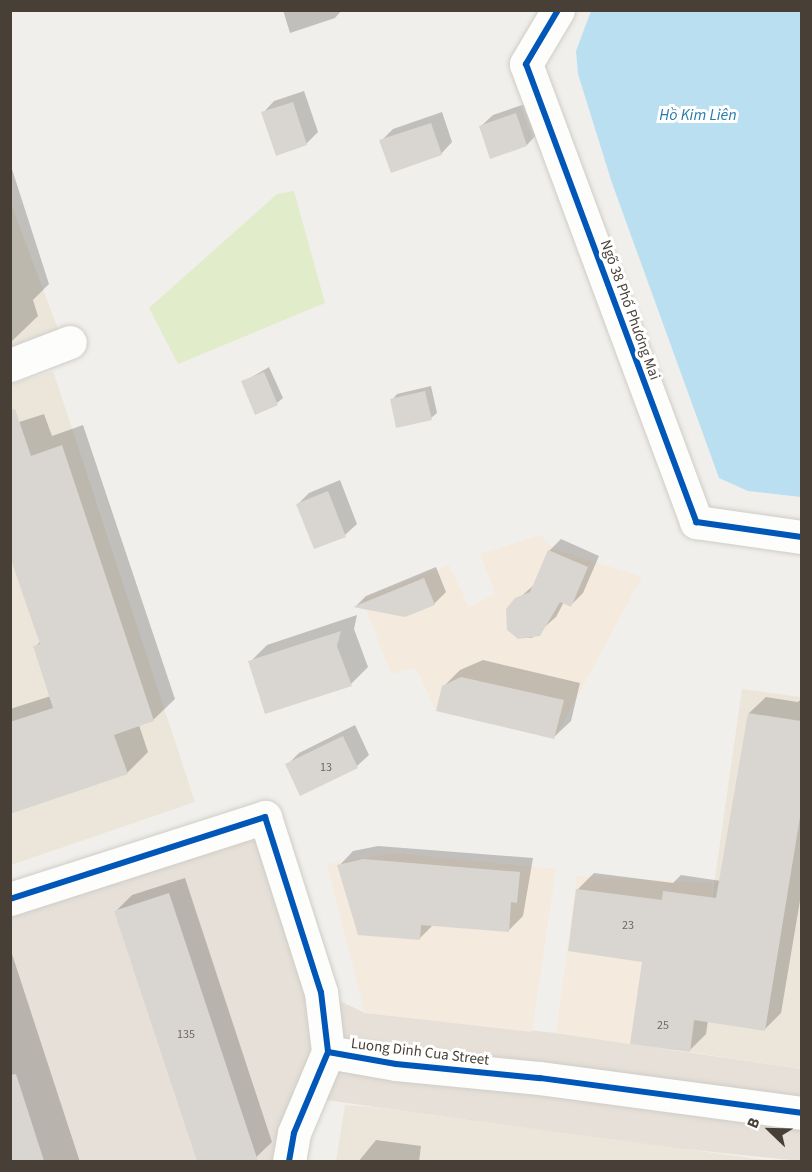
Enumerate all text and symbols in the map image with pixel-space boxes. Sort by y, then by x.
water label: Hồ Kim Liên [659,105,737,125]
street label: Ngõ 38 Phố Phương Mai [596,238,664,382]
house number: 13 [320,761,332,775]
house number: 23 [622,919,634,933]
house number: 25 [657,1019,669,1033]
house number: 135 [177,1028,195,1042]
street label: Luong Dinh Cua Street [350,1035,490,1069]
north arrow [740,1100,800,1160]
text: B [741,1114,765,1132]

